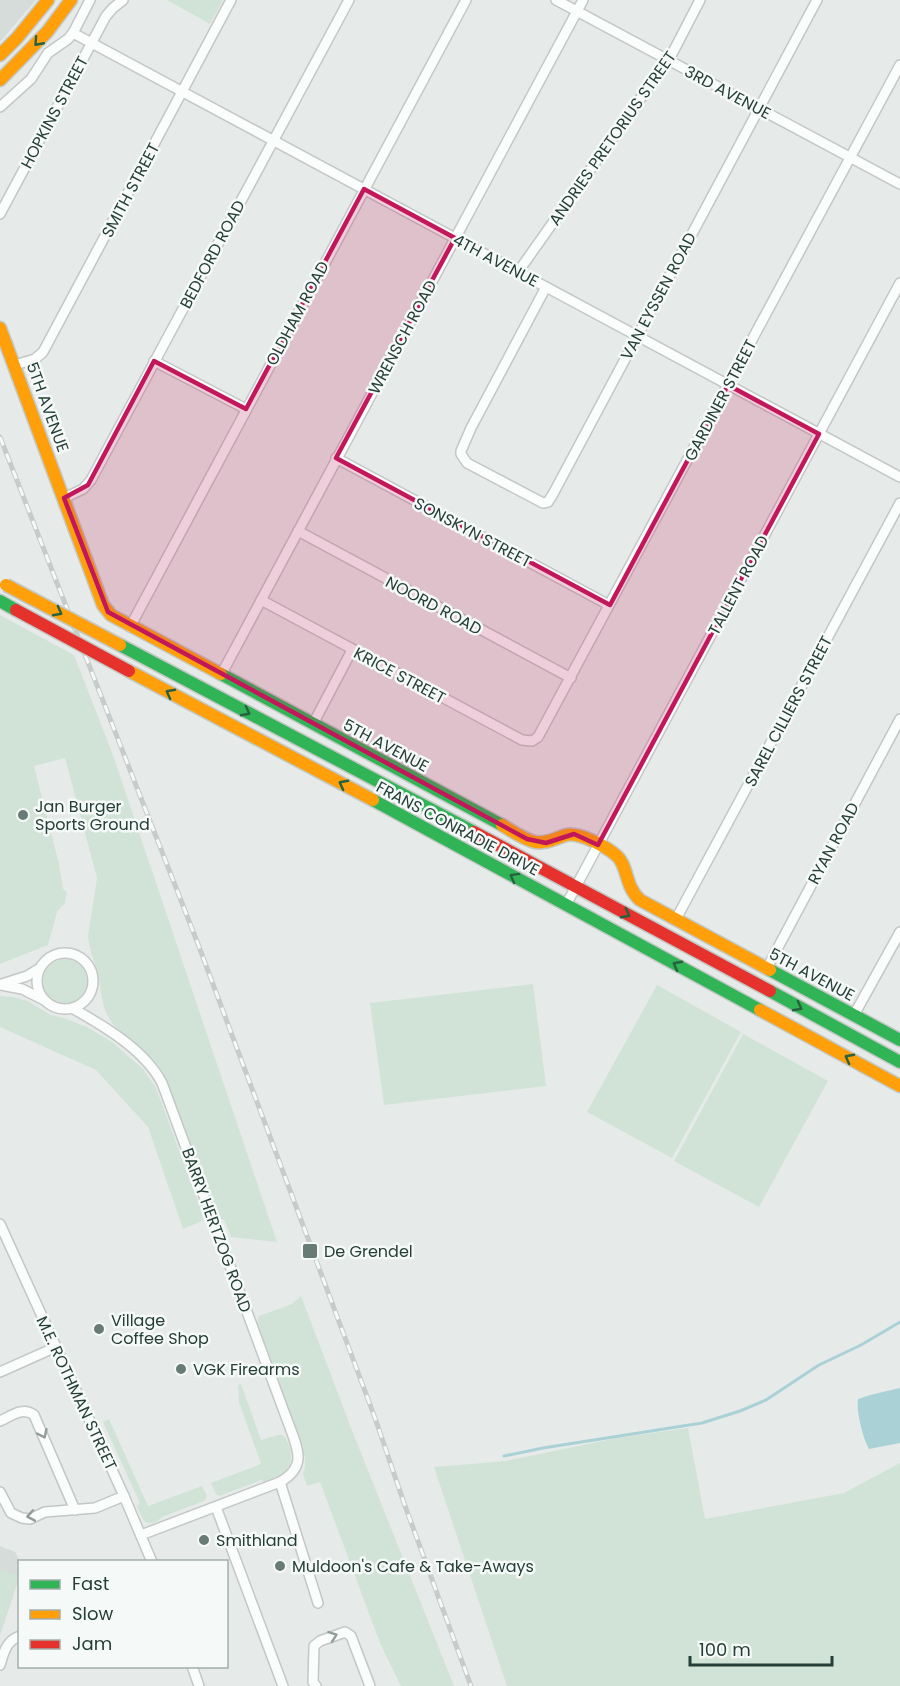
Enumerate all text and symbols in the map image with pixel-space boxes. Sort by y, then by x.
one-way arrow [34,35,45,46]
street label: ANDRIES PRETORIUS STREET [543,46,682,230]
street label: HOPKINS STREET [15,52,94,172]
street label: 3RD AVENUE [681,60,775,125]
street label: SMITH STREET [96,139,165,242]
street label: BEDFORD ROAD [174,196,251,312]
street label: 4TH AVENUE [449,228,543,293]
street label: VAN EYSSEN ROAD [615,228,702,364]
street label: OLDHAM ROAD [260,257,335,369]
street label: WRENSCH ROAD [363,276,442,398]
street label: GARDINER STREET [679,335,762,465]
street label: 5TH AVENUE [21,359,74,455]
street label: SONSKYN STREET [410,492,536,573]
street label: TALLENT ROAD [702,531,774,639]
street label: NOORD ROAD [382,570,486,641]
one-way arrow [52,605,62,616]
street label: SAREL CILLIERS STREET [739,631,838,791]
street label: KRICE STREET [350,642,450,709]
one-way arrow [166,689,177,700]
one-way arrow [240,705,250,716]
street label: 5TH AVENUE [339,713,433,778]
street label: FRANS CONRADIE DRIVE [372,776,543,881]
one-way arrow [338,780,349,791]
place label: Jan Burger Sports Ground [35,795,150,836]
street label: RYAN ROAD [802,798,865,888]
marker: Jan Burger Sports Ground [16,808,30,822]
one-way arrow [510,873,521,884]
one-way arrow [620,907,631,918]
street label: 5TH AVENUE [765,942,859,1007]
one-way arrow [673,961,683,972]
one-way arrow [792,1000,802,1011]
one-way arrow [844,1054,855,1065]
street label: BARRY HERTZOG ROAD [176,1145,257,1316]
place label: De Grendel [324,1240,413,1263]
marker: De Grendel [301,1242,319,1260]
place label: Village Coffee Shop [111,1309,209,1350]
street label: M.E. ROTHMAN STREET [31,1312,123,1474]
marker: Village Coffee Shop [92,1322,106,1336]
place label: VGK Firearms [193,1358,300,1381]
marker: VGK Firearms [174,1362,188,1376]
one-way arrow [35,1427,47,1438]
one-way arrow [26,1509,36,1522]
place label: Smithland [216,1529,298,1552]
marker: Smithland [197,1533,211,1547]
place label: Muldoon's Cafe & Take-Aways [292,1555,534,1578]
marker: Muldoon's Cafe & Take-Aways [273,1559,287,1573]
legend [18,1560,228,1668]
text: Fast [72,1571,109,1596]
text: Slow [72,1601,114,1626]
scale bar [690,1629,832,1667]
text: Jam [72,1631,112,1656]
one-way arrow [327,1631,337,1644]
text: 100 m [699,1637,751,1662]

